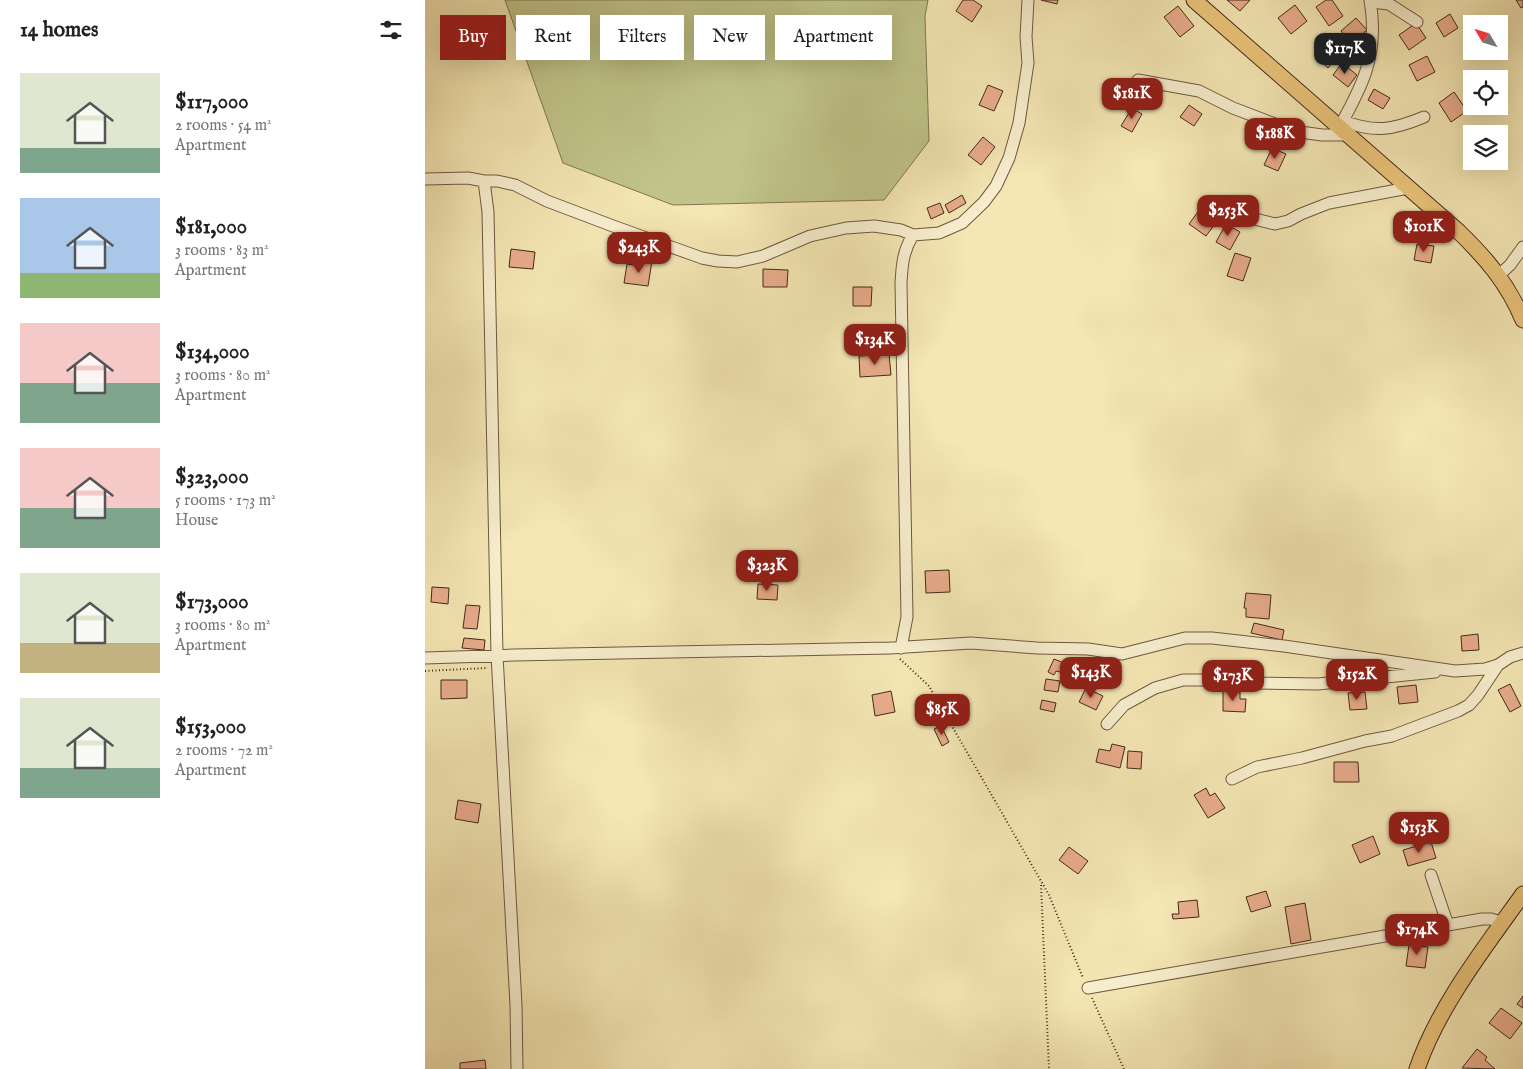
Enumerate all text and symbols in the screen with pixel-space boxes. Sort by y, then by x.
chip: Buy [440,15,506,60]
chip: Rent [516,15,590,60]
chip: Filters [600,15,684,60]
chip: New [694,15,765,60]
chip: Apartment [775,15,892,60]
north arrow [1463,15,1507,60]
map controls [1463,15,1508,170]
icon: filters [377,16,405,44]
text: 14 homes [20,17,98,44]
pin: $117K [1310,32,1380,75]
text: $117K [1325,39,1365,59]
button: locate [1463,70,1508,115]
pin: $181K [1097,78,1167,120]
text: $181K [1113,84,1151,104]
text: $117,000 [175,89,249,116]
icon: home [60,93,120,153]
text: 2 rooms · 54 m² [175,116,272,136]
pin: $188K [1240,118,1310,160]
text: $188K [1256,124,1294,144]
button: layers [1463,125,1508,170]
text: Apartment [175,136,246,156]
pin: $253K [1193,194,1263,237]
text: $253K [1208,201,1248,221]
pin: $101K [1389,210,1459,253]
text: $181,000 [175,214,247,241]
text: $101K [1404,217,1444,237]
icon: home [60,218,120,278]
pin: $243K [604,232,674,274]
text: $243K [618,238,660,258]
text: 3 rooms · 83 m² [175,241,269,261]
text: Apartment [175,261,246,281]
pin: $134K [840,324,910,366]
text: $134K [855,330,895,350]
text: $134,000 [175,339,250,366]
icon: home [60,343,120,403]
text: 3 rooms · 80 m² [175,366,271,386]
text: Apartment [175,386,246,406]
text: $323,000 [175,464,249,491]
icon: home [60,468,120,528]
text: 5 rooms · 173 m² [175,491,276,511]
text: House [175,511,218,531]
pin: $323K [732,550,802,592]
text: $323K [747,556,787,576]
text: $173,000 [175,589,249,616]
icon: home [60,593,120,653]
text: 3 rooms · 80 m² [175,616,271,636]
text: Apartment [175,636,246,656]
pin: $143K [1056,656,1126,699]
pin: $152K [1322,658,1392,701]
pin: $173K [1198,660,1268,702]
text: $143K [1071,663,1111,683]
text: $152K [1337,665,1377,685]
text: $173K [1213,666,1253,686]
pin: $85K [912,694,972,736]
text: $85K [926,700,958,720]
text: $153,000 [175,714,246,741]
icon: home [60,718,120,778]
text: 2 rooms · 72 m² [175,741,273,761]
text: Apartment [175,761,246,781]
pin: $153K [1384,812,1454,854]
text: $153K [1400,818,1438,838]
pin: $174K [1382,914,1452,956]
text: $174K [1396,920,1438,940]

